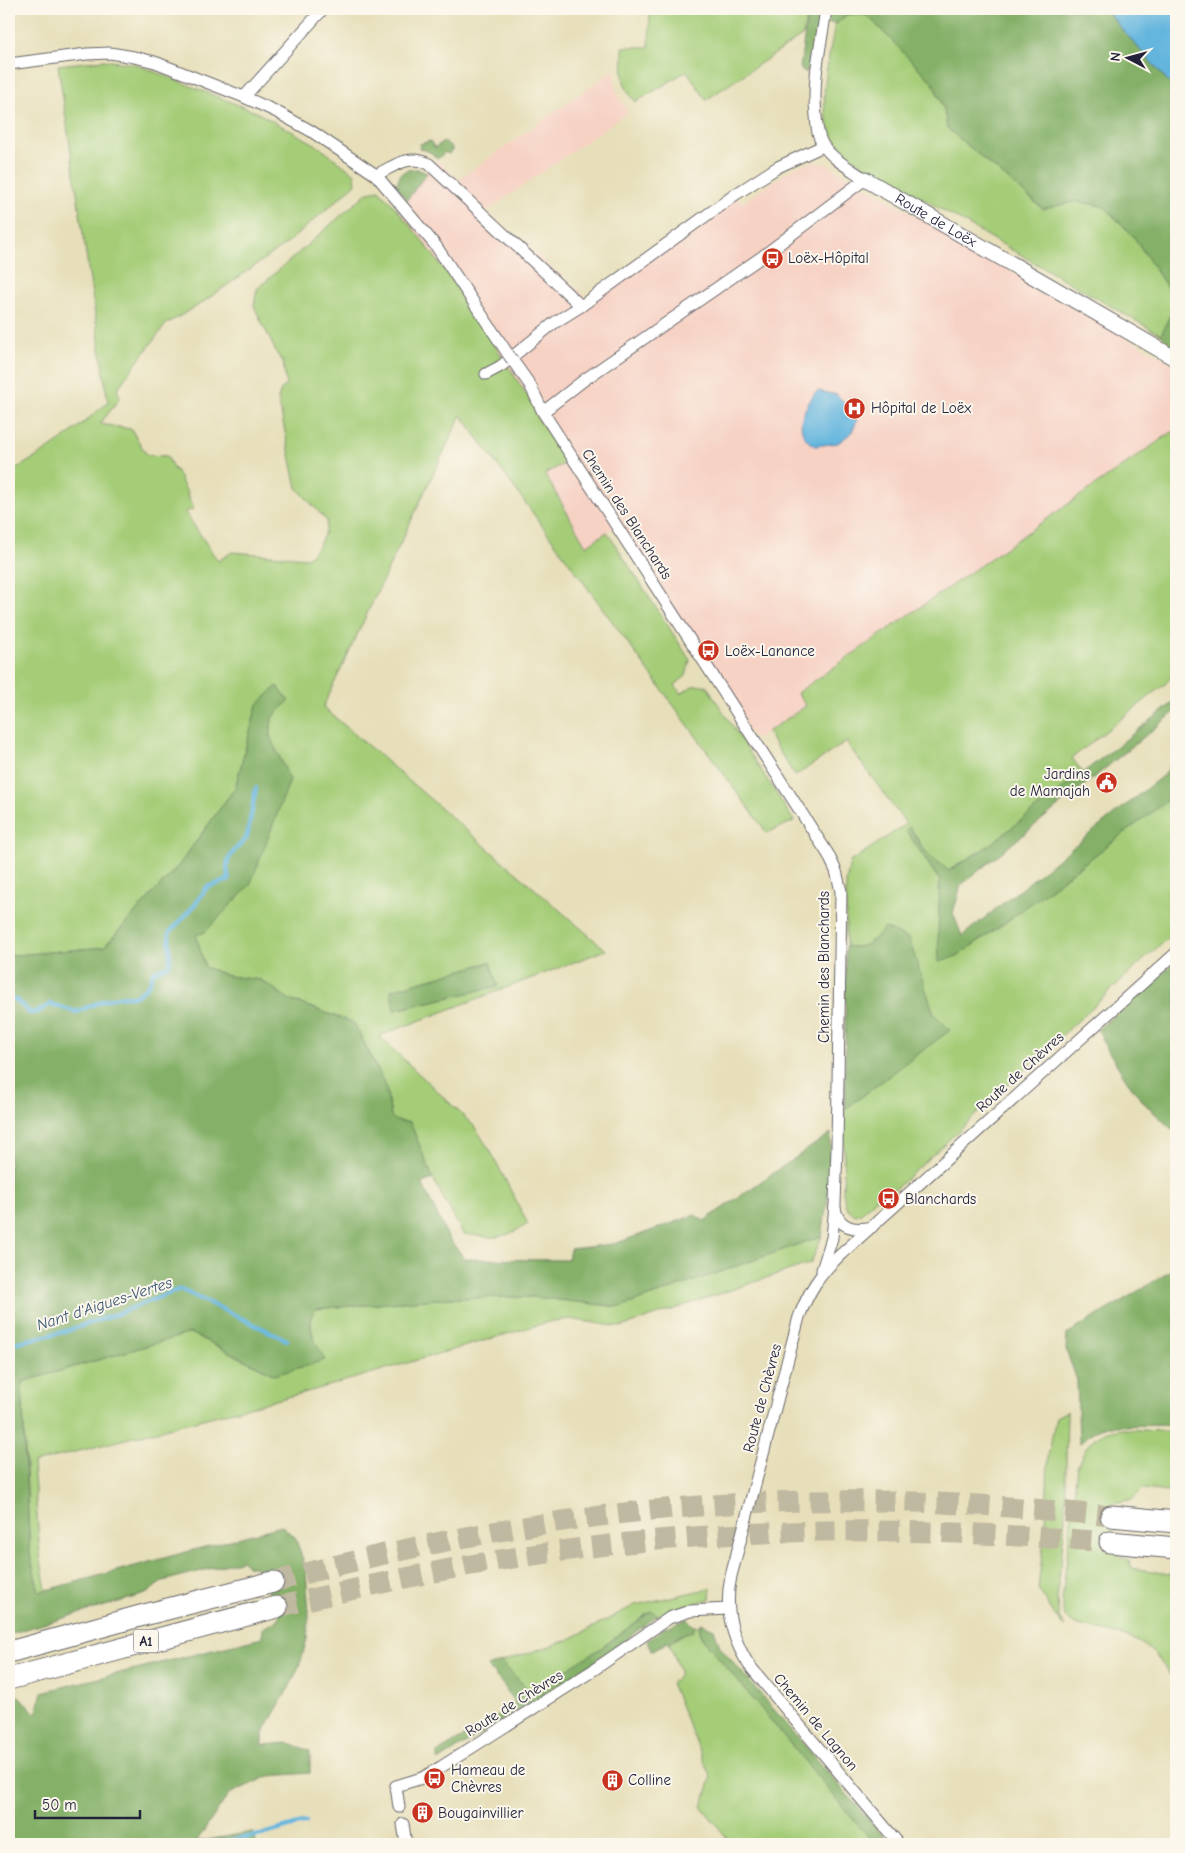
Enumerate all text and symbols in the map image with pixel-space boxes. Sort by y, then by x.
north arrow [1102,32,1152,82]
text: N [1107,51,1124,62]
street label: Route de Loëx [892,189,981,251]
bus stop icon: Loëx-Hôpital [760,246,784,270]
place label: Loëx-Hôpital [788,249,869,267]
hospital icon: Hôpital de Loëx [843,396,867,420]
place label: Hôpital de Loëx [871,399,972,417]
street label: Chemin des Blanchards [578,445,676,583]
bus stop icon: Loëx-Lanance [697,639,721,663]
place label: Loëx-Lanance [725,642,815,660]
place label: Jardins de Mamajah [1010,765,1090,800]
public building icon: Jardins de Mamajah [1094,771,1118,795]
street label: Chemin des Blanchards [815,891,833,1043]
street label: Route de Chèvres [972,1028,1068,1116]
bus stop icon: Blanchards [877,1187,901,1211]
place label: Blanchards [905,1190,976,1208]
water label: Nant d'Aigues-Vertes [34,1273,175,1334]
street label: Route de Chèvres [739,1342,785,1454]
road number: A1 [134,1630,158,1652]
street label: Route de Chèvres [462,1666,566,1740]
street label: Chemin de Lagnon [770,1670,862,1774]
place label: Hameau de Chèvres [451,1761,526,1796]
bus stop icon: Hameau de Chèvres [423,1767,447,1791]
building icon: Colline [600,1768,624,1792]
place label: Colline [628,1771,671,1789]
scale bar [35,1788,140,1820]
text: 50 m [42,1796,77,1814]
building icon: Bougainvillier [410,1801,434,1825]
place label: Bougainvillier [438,1804,523,1822]

